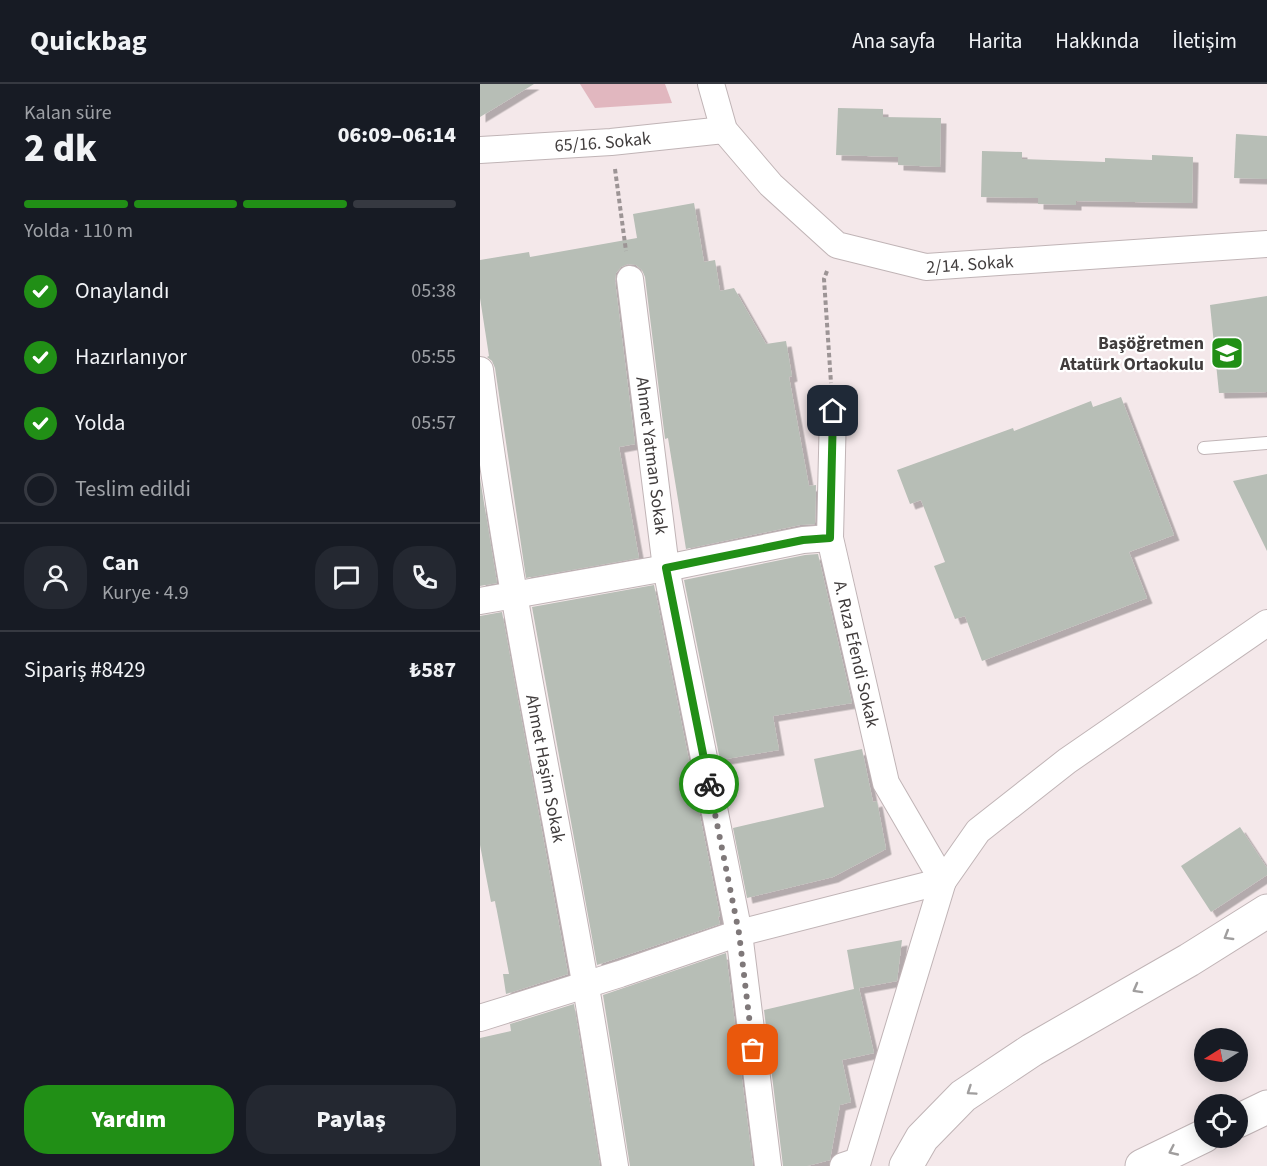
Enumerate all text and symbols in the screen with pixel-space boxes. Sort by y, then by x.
text: Quickbag [30,21,147,61]
text: Ana sayfa [852,26,935,56]
text: Harita [968,26,1022,56]
text: Hakkında [1055,26,1139,56]
text: İletişim [1172,26,1237,56]
text: Kalan süre [24,99,112,127]
text: 06:09–06:14 [338,119,456,151]
text: 2 dk [24,121,97,177]
street label: 65/16. Sokak [554,126,652,158]
text: Yolda · 110 m [24,217,133,245]
street label: 2/14. Sokak [925,249,1014,280]
icon: check [24,275,57,308]
text: Onaylandı [75,275,169,307]
text: 05:38 [411,277,456,305]
place label: Başöğretmen Atatürk Ortaokulu [1059,331,1204,377]
school or university icon: Başöğretmen Atatürk Ortaokulu [1209,335,1245,371]
icon: check [24,341,57,374]
text: Hazırlanıyor [75,341,187,373]
text: 05:55 [411,343,456,371]
street label: Ahmet Yatman Sokak [629,375,674,536]
pin [807,385,858,436]
icon: home [816,394,849,427]
icon: check [24,407,57,440]
text: Yolda [75,407,125,439]
text: 05:57 [411,409,456,437]
text: Teslim edildi [75,473,191,505]
button: person [24,546,87,609]
button: chat [315,546,378,609]
button: phone [393,546,456,609]
text: Can [102,547,139,579]
street label: A. Rıza Efendi Sokak [827,578,885,730]
text: Kurye · 4.9 [102,579,189,607]
text: Sipariş #8429 [24,654,146,686]
text: ₺587 [410,654,456,686]
street label: Ahmet Haşim Sokak [519,692,571,845]
courier [679,754,739,814]
icon: bike [693,768,726,801]
one-way arrow [1224,929,1234,941]
one-way arrow [1133,981,1144,993]
pin [727,1024,778,1075]
north arrow [1194,1028,1248,1082]
map controls [1194,1028,1248,1148]
icon: bag [736,1033,769,1066]
one-way arrow [967,1083,978,1094]
button: Yardım [24,1085,234,1154]
button: Paylaş [246,1085,456,1154]
button: locate [1194,1094,1248,1148]
one-way arrow [1169,1144,1180,1156]

